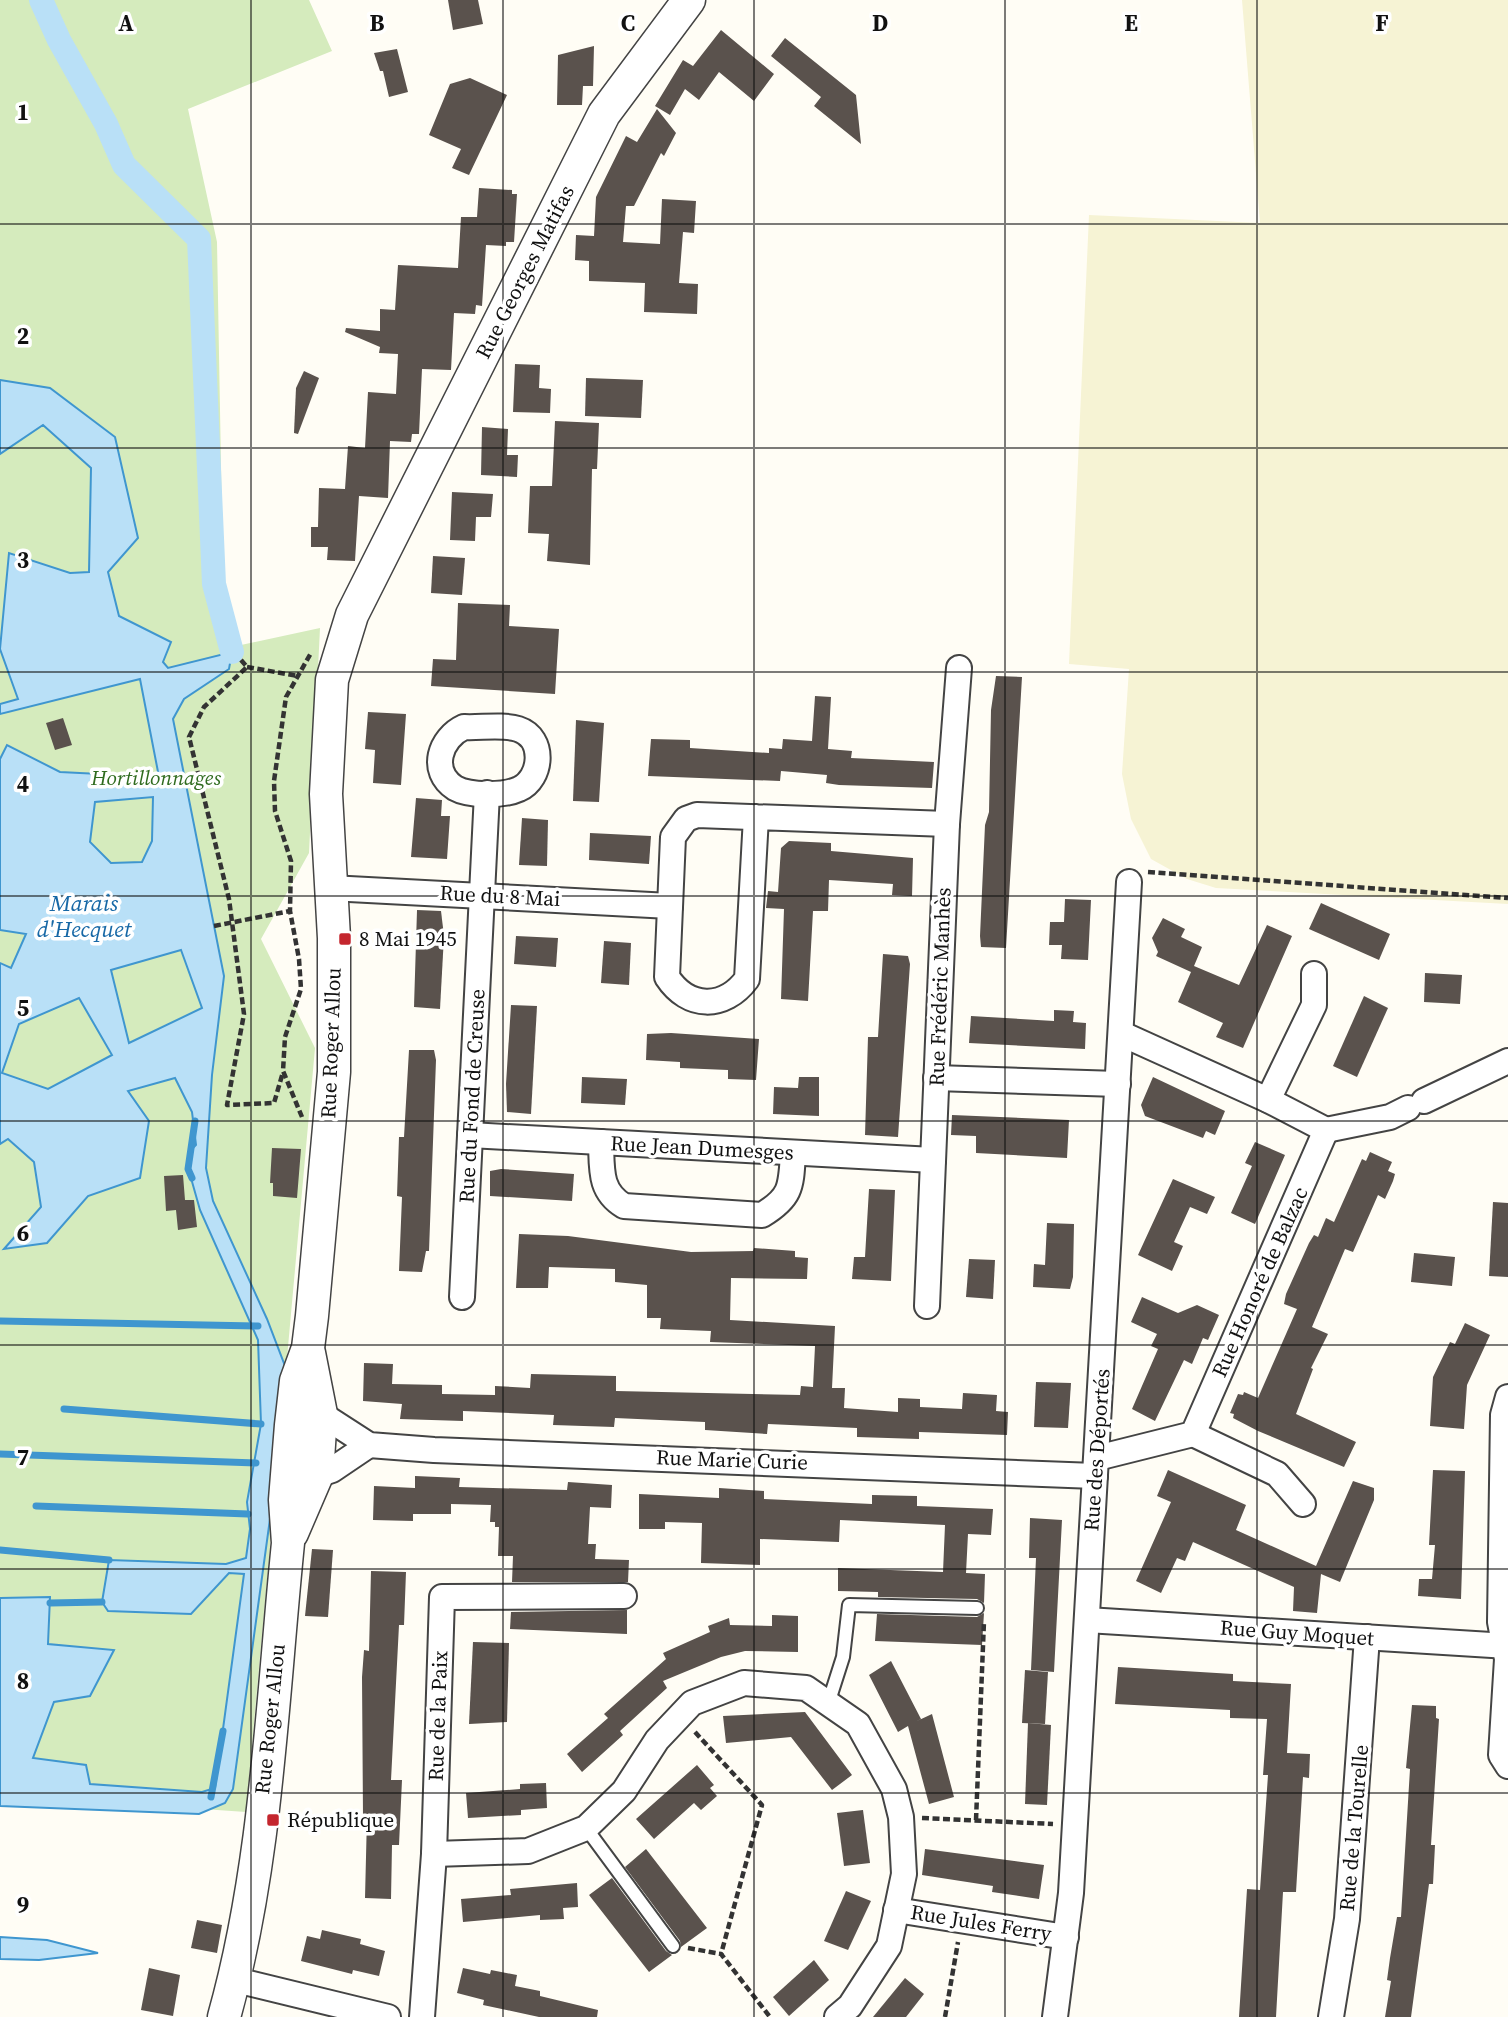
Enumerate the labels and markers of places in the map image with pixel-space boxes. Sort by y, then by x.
place label: 8 Mai 1945 [359,924,457,953]
marker: 8 Mai 1945 [337,931,353,947]
place label: République [287,1805,394,1834]
marker: République [265,1812,281,1828]

